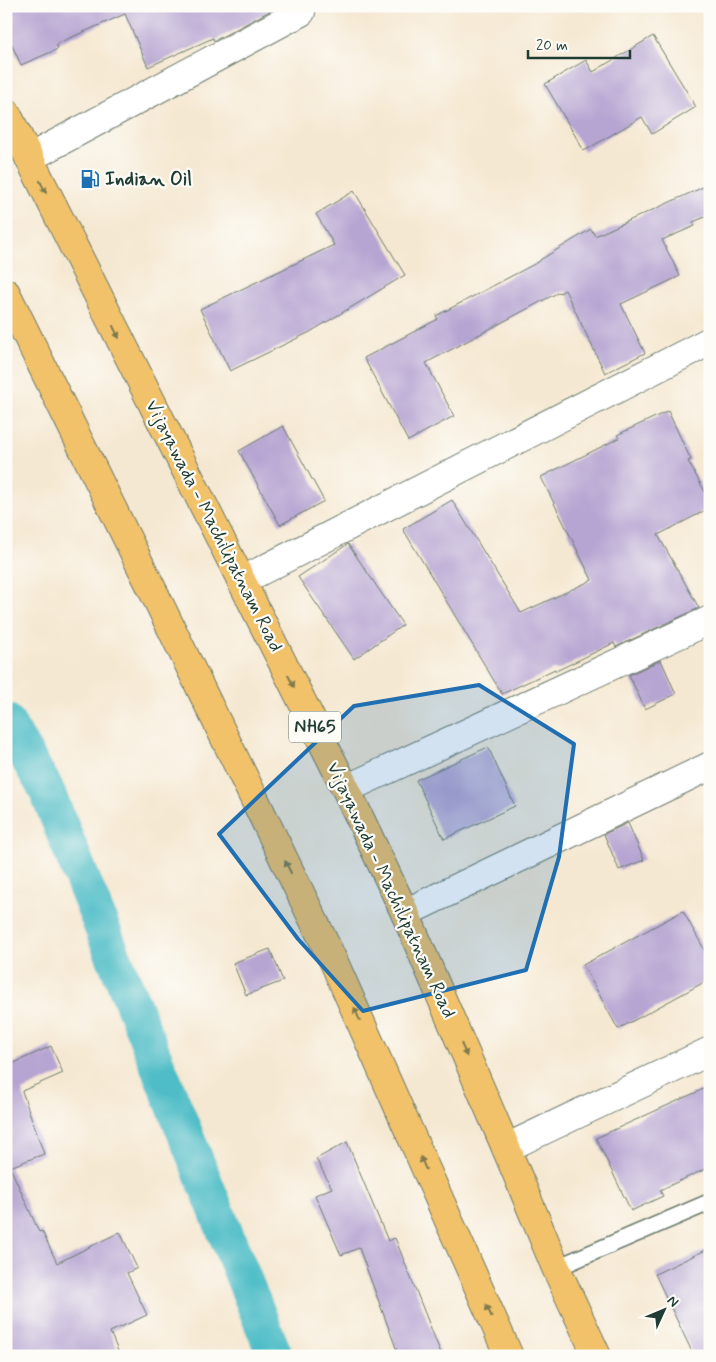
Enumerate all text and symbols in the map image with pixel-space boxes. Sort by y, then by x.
scale bar [528,28,631,60]
text: 20 m [536,36,568,56]
place label: Indian Oil [105,167,192,192]
fuel station icon: Indian Oil [79,168,101,190]
one-way arrow [39,180,47,194]
one-way arrow [112,325,120,339]
street label: Vijayawada - Machilipatnam Road [138,396,289,657]
one-way arrow [287,673,295,688]
road number: NH65 [289,712,341,742]
street label: Vijayawada - Machilipatnam Road [320,758,461,1023]
one-way arrow [284,860,292,874]
one-way arrow [353,1007,361,1021]
one-way arrow [460,1043,468,1057]
one-way arrow [419,1156,427,1170]
north arrow [638,1284,688,1334]
text: N [663,1292,682,1311]
one-way arrow [485,1304,493,1318]

